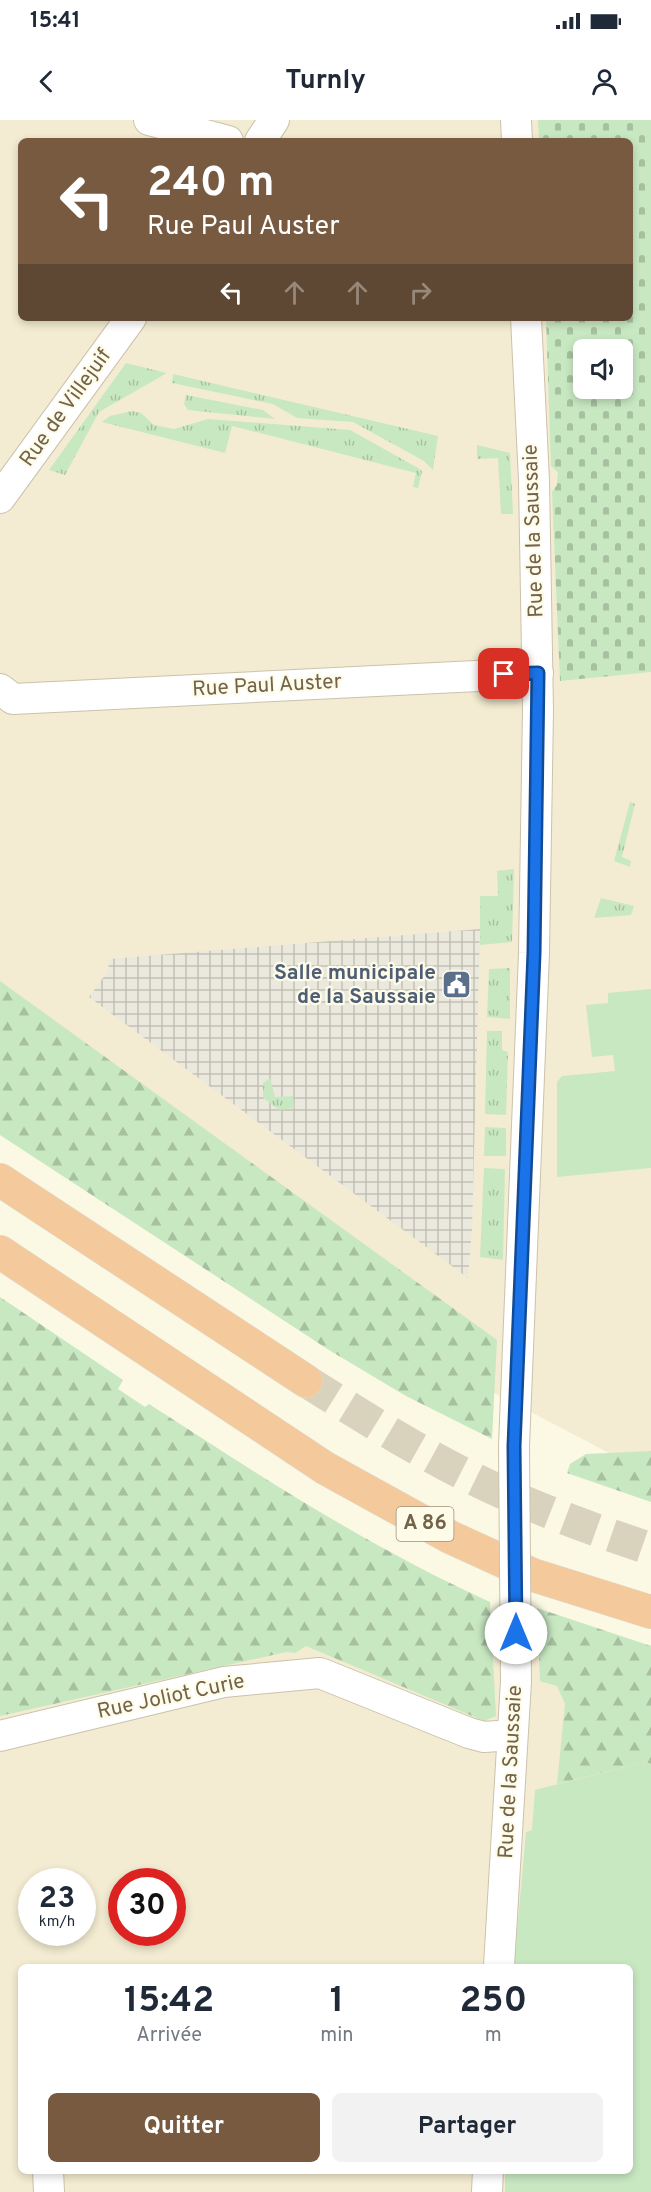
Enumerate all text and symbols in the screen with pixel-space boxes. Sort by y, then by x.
text: 15:41 [30,8,81,35]
text: Turnly [285,64,366,98]
icon: back [30,65,63,98]
icon: person [588,65,621,98]
text: 240 m [147,158,275,211]
icon: left [48,162,126,240]
text: Rue Paul Auster [147,210,340,244]
icon: left [215,276,248,309]
icon: ahead [278,276,311,309]
icon: ahead [341,276,374,309]
icon: right [404,276,437,309]
map controls [573,339,633,399]
button: sound [573,339,633,399]
street label: Rue de Villejuif [14,344,118,472]
street label: Rue de la Saussaie [517,444,551,618]
pin [478,648,529,699]
icon: arrive [487,657,520,690]
street label: Rue Paul Auster [191,669,343,703]
place label: Salle municipale de la Saussaie [274,960,436,1011]
public building icon: Salle municipale de la Saussaie [441,969,473,1001]
road number: A 86 [396,1507,454,1541]
position arrow [484,1601,548,1665]
street label: Rue Joliot Curie [95,1668,247,1726]
street label: Rue de la Saussaie [493,1685,529,1859]
speed limit sign: 30 [108,1868,186,1946]
text: 23 [39,1881,75,1918]
text: km/h [39,1913,75,1932]
text: 15:42 [124,1979,214,2025]
text: 1 [330,1979,344,2025]
text: 250 [459,1979,527,2025]
text: Arrivée [136,2023,202,2049]
text: min [320,2023,353,2049]
text: m [485,2023,502,2049]
button: Quitter [48,2093,320,2162]
button: Partager [332,2093,603,2162]

